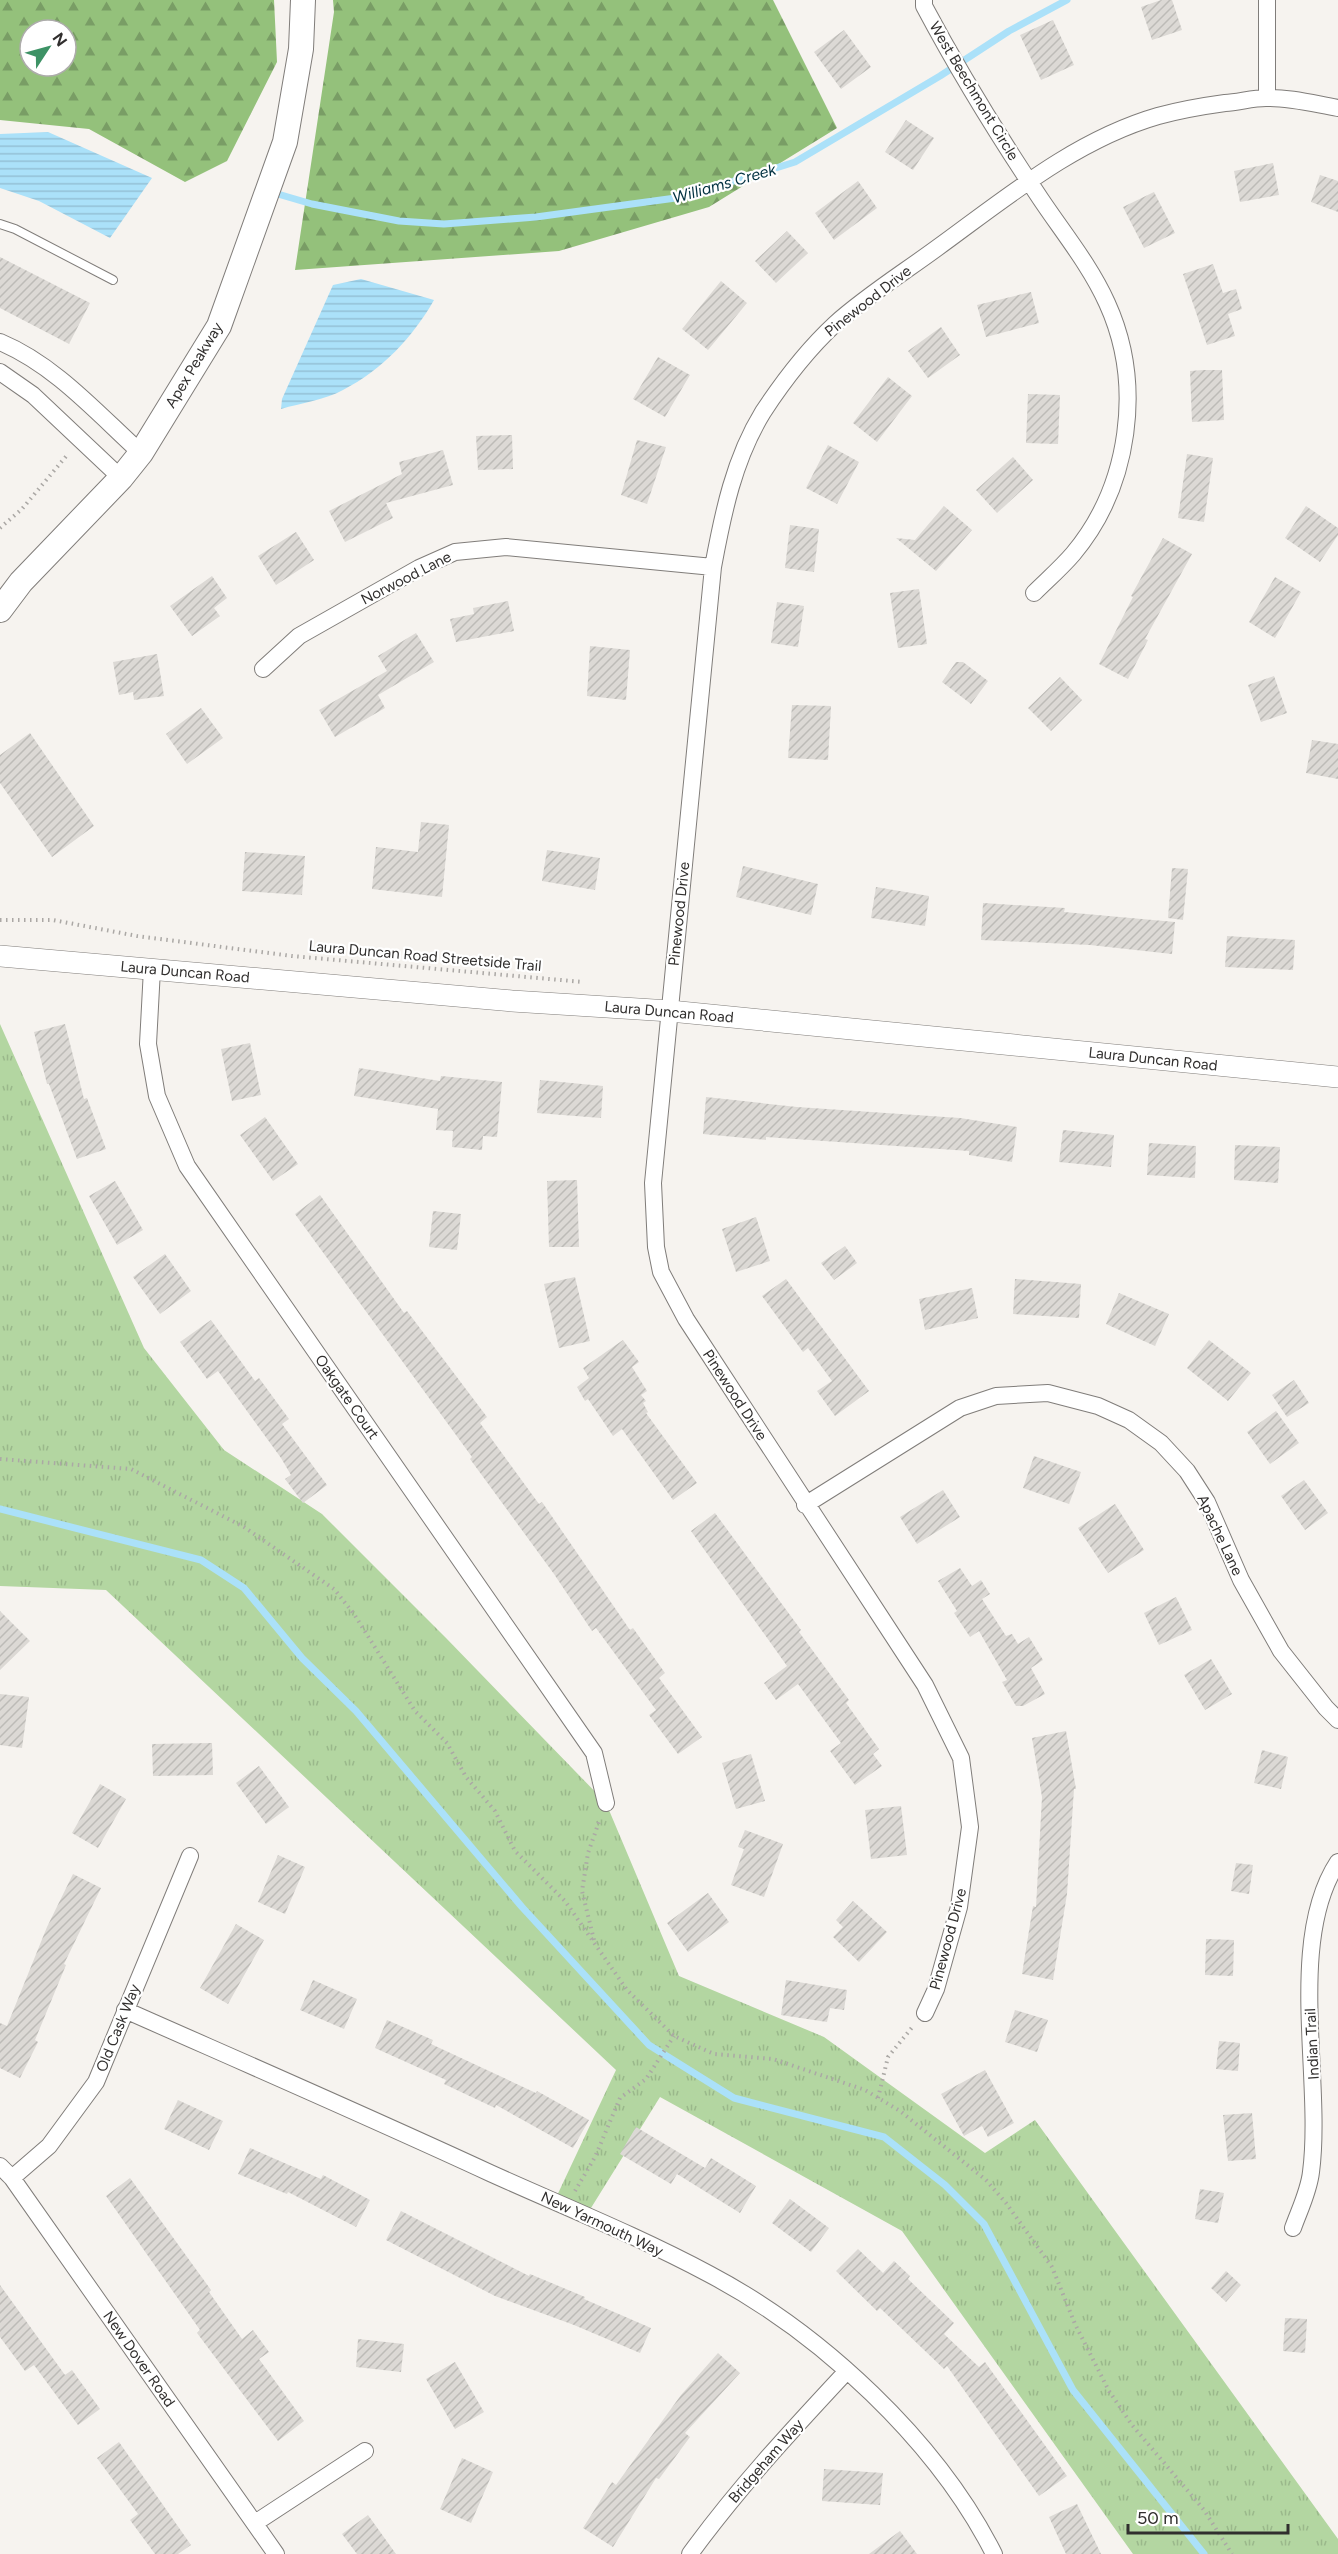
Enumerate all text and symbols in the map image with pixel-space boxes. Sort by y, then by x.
north arrow [18,18,78,78]
street label: West Beechmont Circle [925,18,1023,164]
text: N [48,29,71,50]
water label: Williams Creek [670,159,779,207]
street label: Pinewood Drive [821,262,915,340]
street label: Apex Peakway [161,319,227,411]
street label: Norwood Lane [358,548,454,608]
street label: Pinewood Drive [665,861,693,967]
street label: Laura Duncan Road Streetside Trail [308,937,542,975]
street label: Laura Duncan Road [120,957,250,987]
street label: Laura Duncan Road [604,997,734,1027]
street label: Laura Duncan Road [1088,1043,1218,1075]
street label: Pinewood Drive [699,1346,771,1444]
street label: Oakgate Court [311,1351,383,1443]
street label: Apache Lane [1193,1492,1247,1578]
street label: Pinewood Drive [926,1886,970,1992]
street label: Old Cask Way [92,1981,144,2075]
street label: Indian Trail [1301,2008,1323,2080]
street label: New Yarmouth Way [538,2188,666,2260]
street label: New Dover Road [99,2308,179,2410]
street label: Bridgeham Way [725,2415,807,2507]
scale bar [1128,2497,1288,2535]
text: 50 m [1137,2507,1179,2529]

